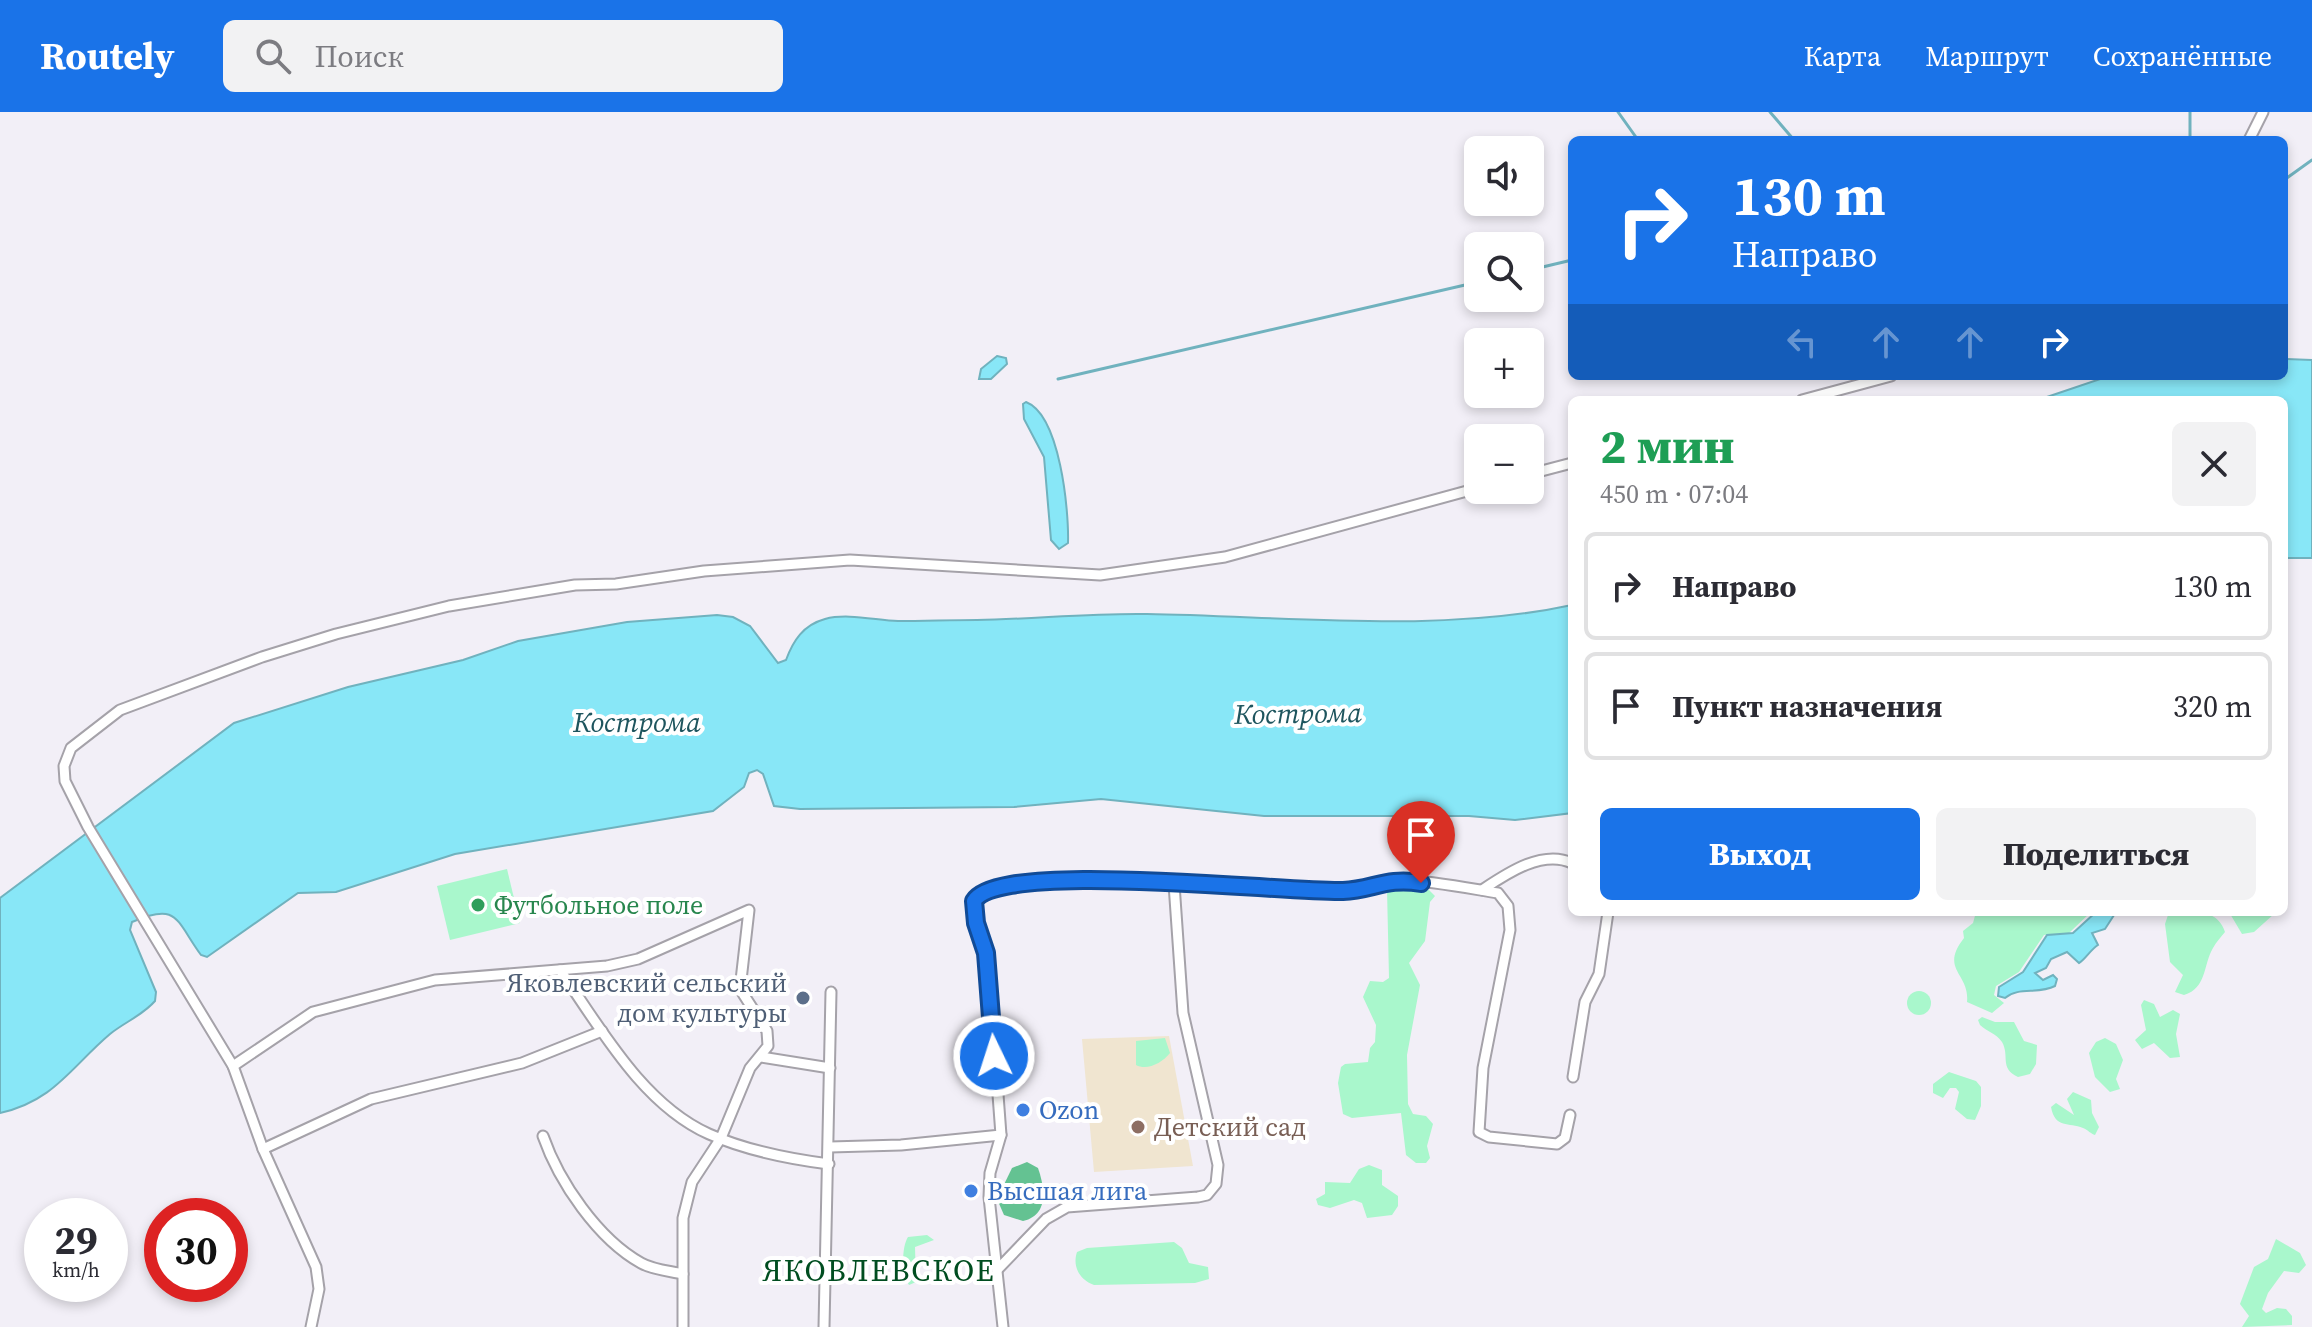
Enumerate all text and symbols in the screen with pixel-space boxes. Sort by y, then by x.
search box [223,20,783,92]
text: Routely [40,30,175,82]
icon: search [251,34,295,78]
text: Поиск [315,36,404,77]
text: Карта [1804,37,1881,75]
text: Маршрут [1925,37,2049,75]
text: Сохранённые [2093,37,2272,75]
map controls [1464,136,1544,504]
button: sound [1464,136,1544,216]
text: 130 m [1732,157,1886,234]
icon: right [1600,168,1704,272]
text: Направо [1732,230,1877,279]
button: search [1464,232,1544,312]
icon: left [1780,320,1824,364]
icon: ahead [1864,320,1908,364]
icon: ahead [1948,320,1992,364]
icon: right [2032,320,2076,364]
button: + [1464,328,1544,408]
text: 2 мин [1600,413,1735,479]
button: close [2172,422,2256,506]
button: − [1464,424,1544,504]
text: 450 m · 07:04 [1600,476,1748,512]
icon: right [1604,564,1648,608]
text: Направо [1672,566,1796,607]
text: 130 m [2173,566,2252,607]
icon: arrive [1604,684,1648,728]
text: Пункт назначения [1672,686,1942,727]
text: 320 m [2173,686,2252,727]
water label: Кострома [1233,693,1363,733]
water label: Кострома [572,703,701,741]
pin [1387,801,1455,883]
button: Выход [1600,808,1920,900]
button: Поделиться [1936,808,2256,900]
icon: arrive [1399,813,1443,857]
place label: Футбольное поле [494,887,703,923]
marker: Футбольное поле [469,896,487,914]
place label: Яковлевский сельский дом культуры [506,965,787,1031]
marker: Яковлевский сельский дом культуры [794,989,812,1007]
position arrow [952,1014,1036,1098]
place label: Ozon [1039,1092,1099,1128]
marker: Ozon [1014,1101,1032,1119]
place label: Детский сад [1154,1109,1306,1145]
marker: Детский сад [1129,1118,1147,1136]
place label: Высшая лига [987,1173,1148,1209]
marker: Высшая лига [962,1182,980,1200]
speed limit sign: 30 [144,1198,248,1302]
text: 29 [54,1213,98,1267]
district label: ЯКОВЛЕВСКОЕ [763,1250,995,1291]
text: km/h [52,1256,100,1284]

